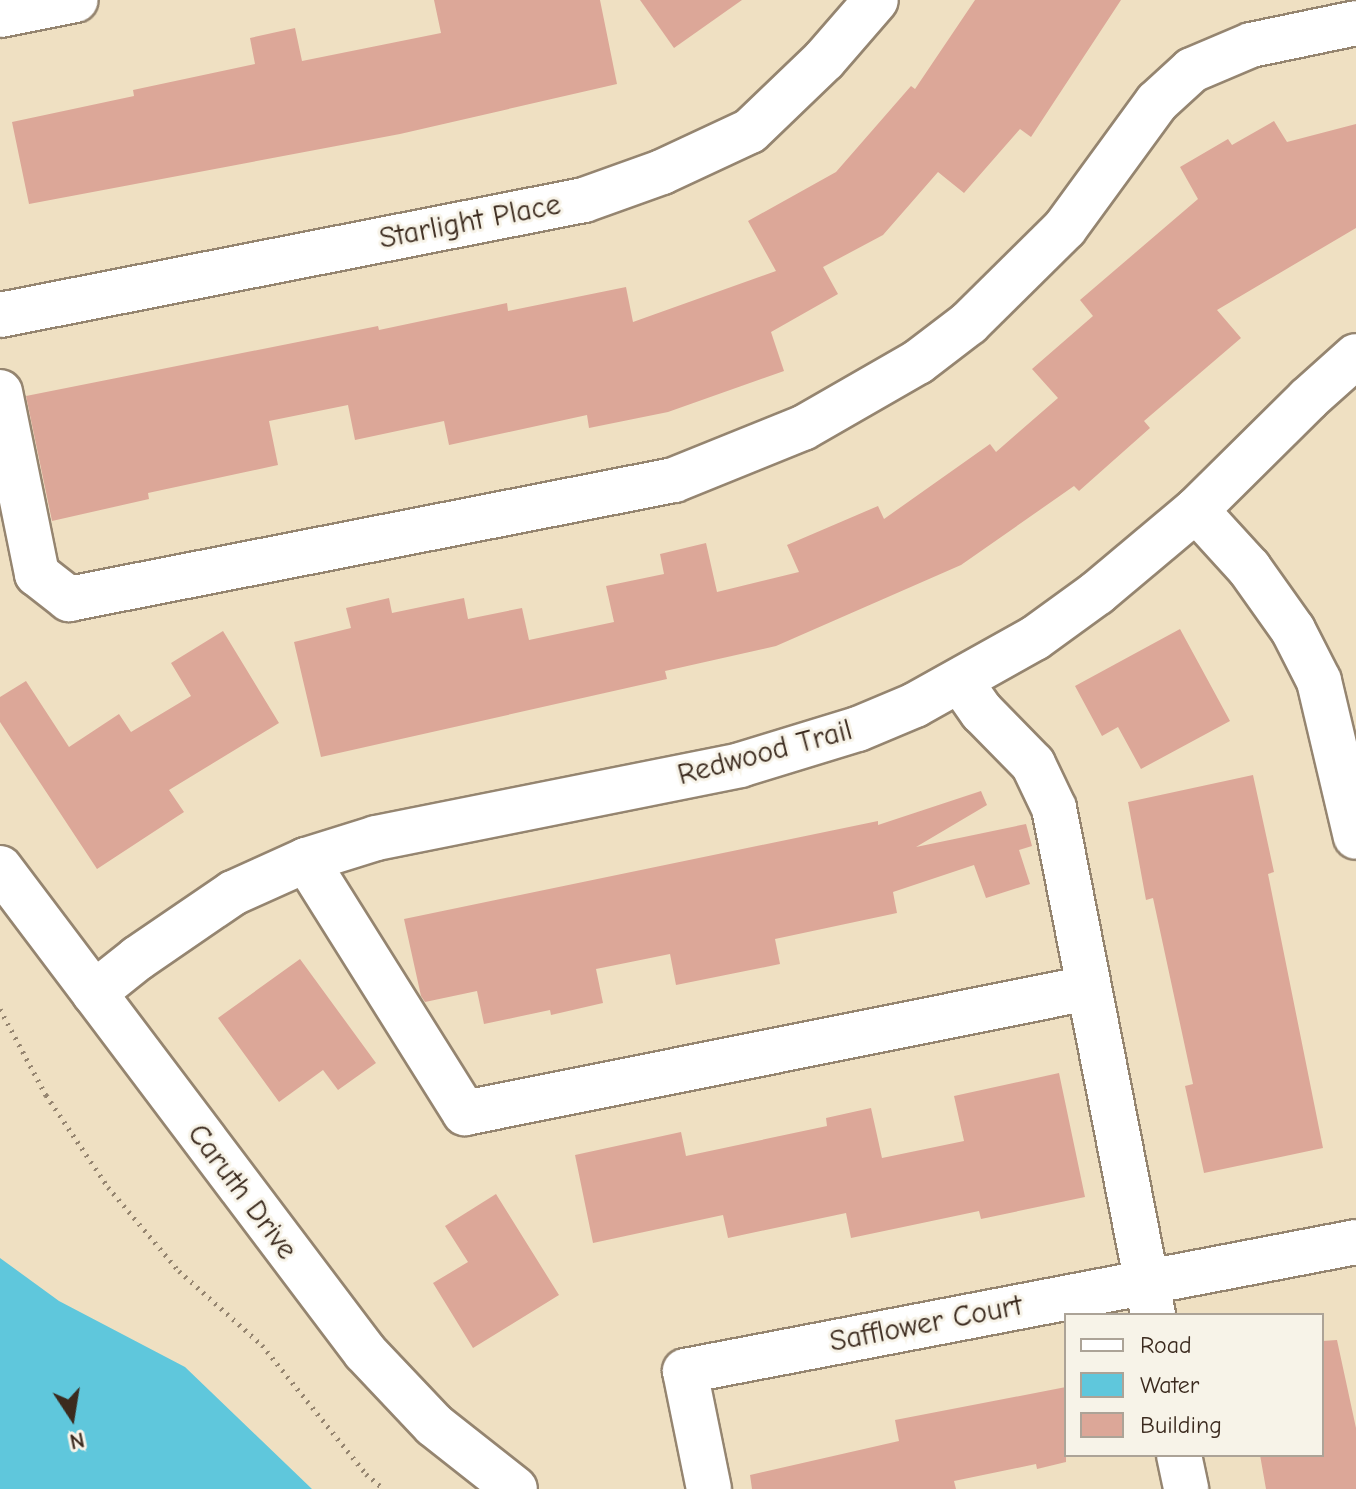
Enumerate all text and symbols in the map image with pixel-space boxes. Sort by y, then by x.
street label: Starlight Place [376,187,564,257]
street label: Redwood Trail [674,712,856,794]
street label: Caruth Drive [179,1117,305,1267]
street label: Safflower Court [827,1288,1025,1360]
legend [1064,1313,1324,1457]
text: Road [1140,1331,1192,1359]
text: Water [1140,1371,1199,1399]
north arrow [32,1377,112,1457]
text: Building [1140,1411,1222,1439]
text: N [67,1426,87,1455]

